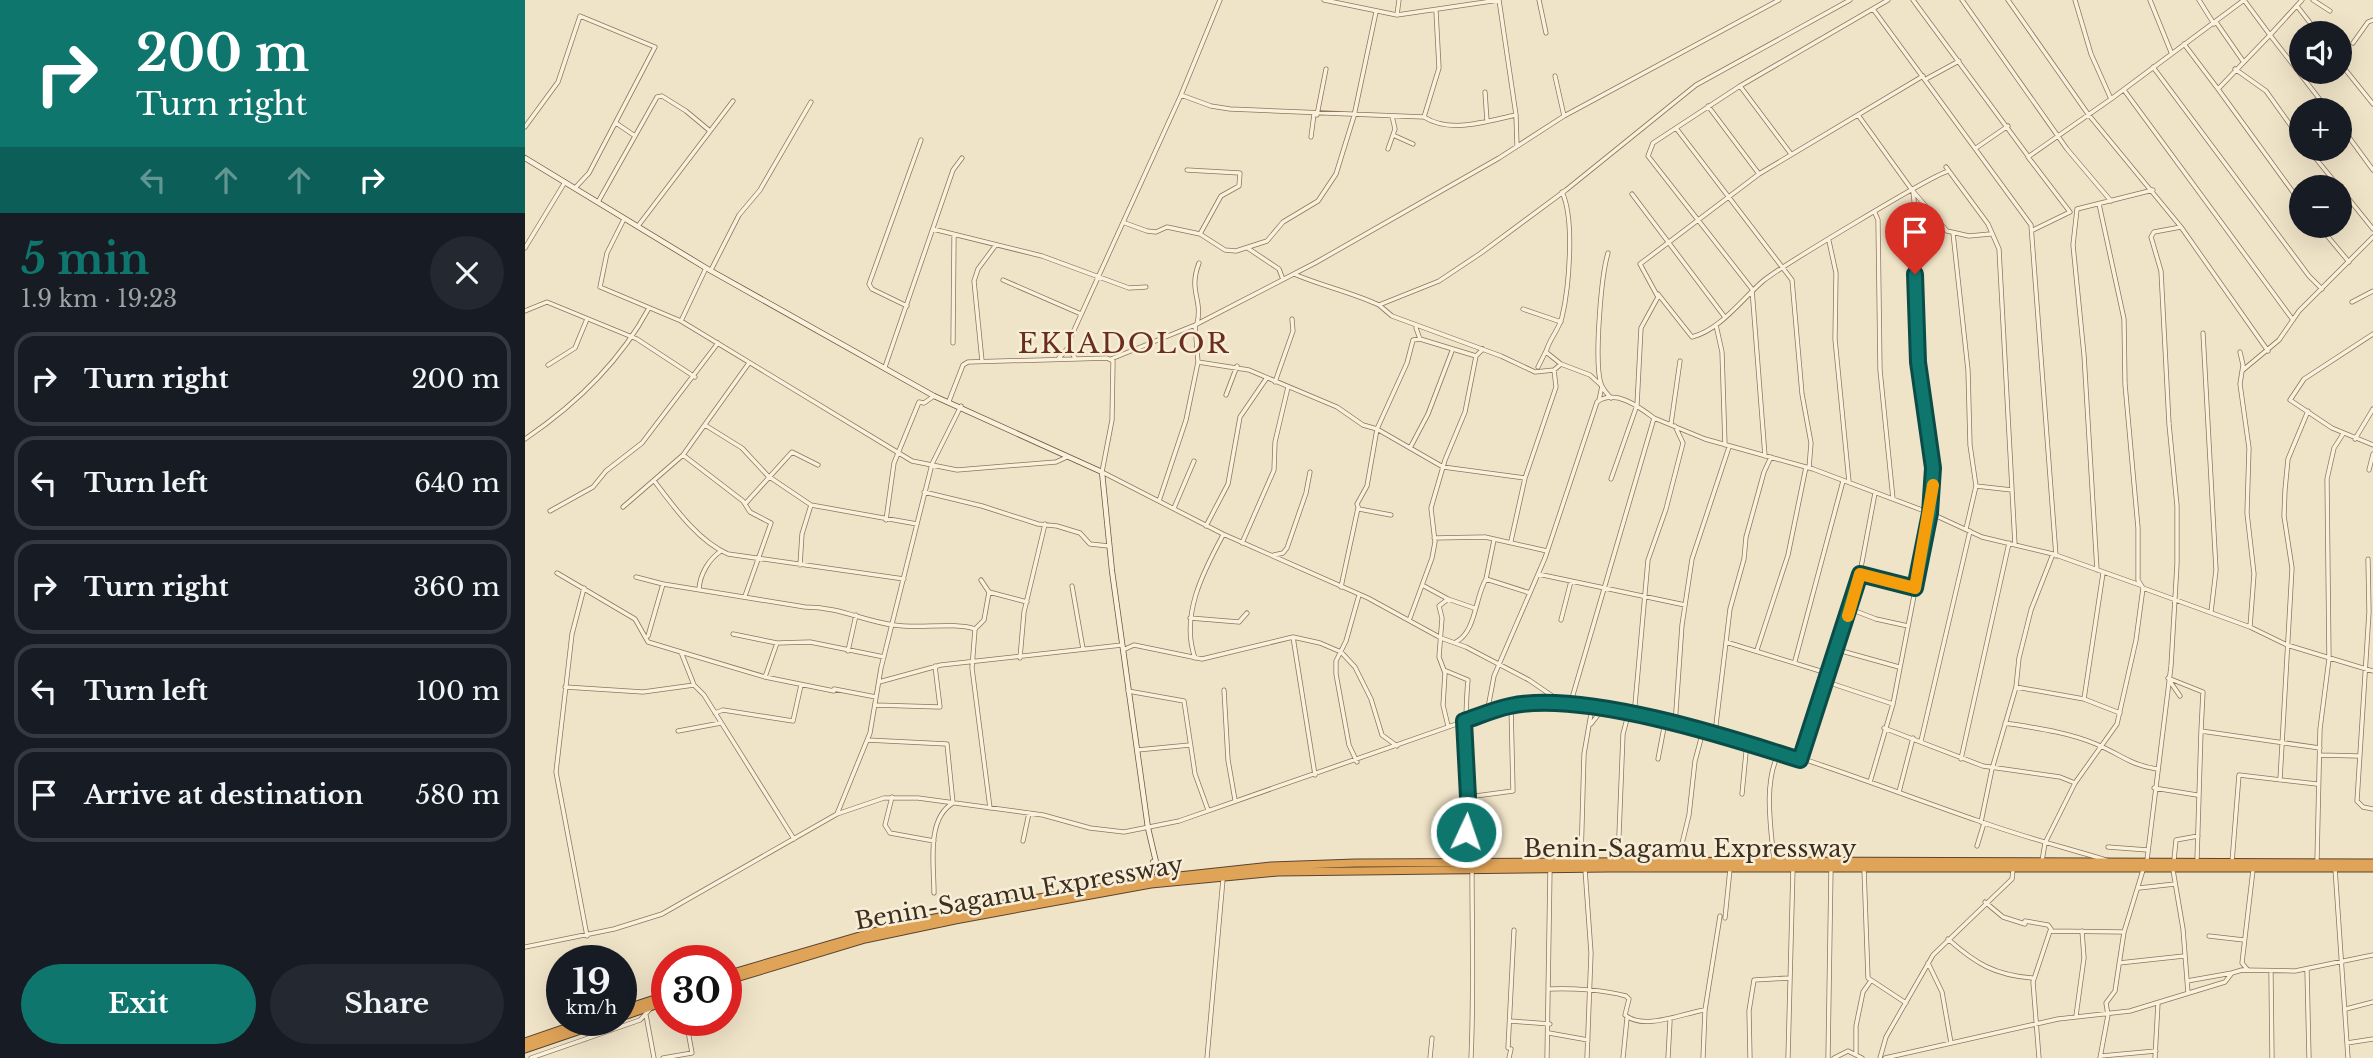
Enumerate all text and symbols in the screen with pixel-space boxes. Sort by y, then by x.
map controls [2289,21,2352,238]
button: sound [2289,21,2352,84]
text: 200 m [136,23,309,84]
icon: right [21,28,112,119]
text: Turn right [136,84,307,124]
button: + [2289,98,2352,161]
icon: left [134,161,172,199]
icon: ahead [207,161,245,199]
icon: ahead [280,161,318,199]
icon: right [353,161,391,199]
button: − [2289,175,2352,238]
pin [1885,202,1945,274]
icon: arrive [1896,213,1934,251]
text: 5 min [21,233,149,285]
button: close [430,236,504,310]
text: 1.9 km · 19:23 [21,285,177,313]
district label: EKIADOLOR [1018,326,1230,361]
icon: right [25,360,63,398]
text: Turn right [84,363,229,395]
text: 200 m [411,363,500,395]
icon: left [25,464,63,502]
text: Turn left [84,467,208,499]
text: 640 m [414,467,500,499]
icon: right [25,568,63,606]
text: Turn right [84,571,229,603]
text: 360 m [413,571,500,603]
icon: left [25,672,63,710]
text: Turn left [84,675,208,707]
text: 100 m [416,675,500,707]
icon: arrive [25,776,63,814]
text: Arrive at destination [84,779,364,811]
text: 580 m [416,779,500,811]
position arrow [1429,795,1503,869]
street label: Benin-Sagamu Expressway [1524,834,1857,863]
street label: Benin-Sagamu Expressway [852,849,1186,936]
speed limit sign: 30 [651,945,742,1036]
text: 19 [572,960,611,1003]
button: Exit [21,964,256,1044]
button: Share [270,964,504,1044]
text: km/h [566,997,617,1019]

